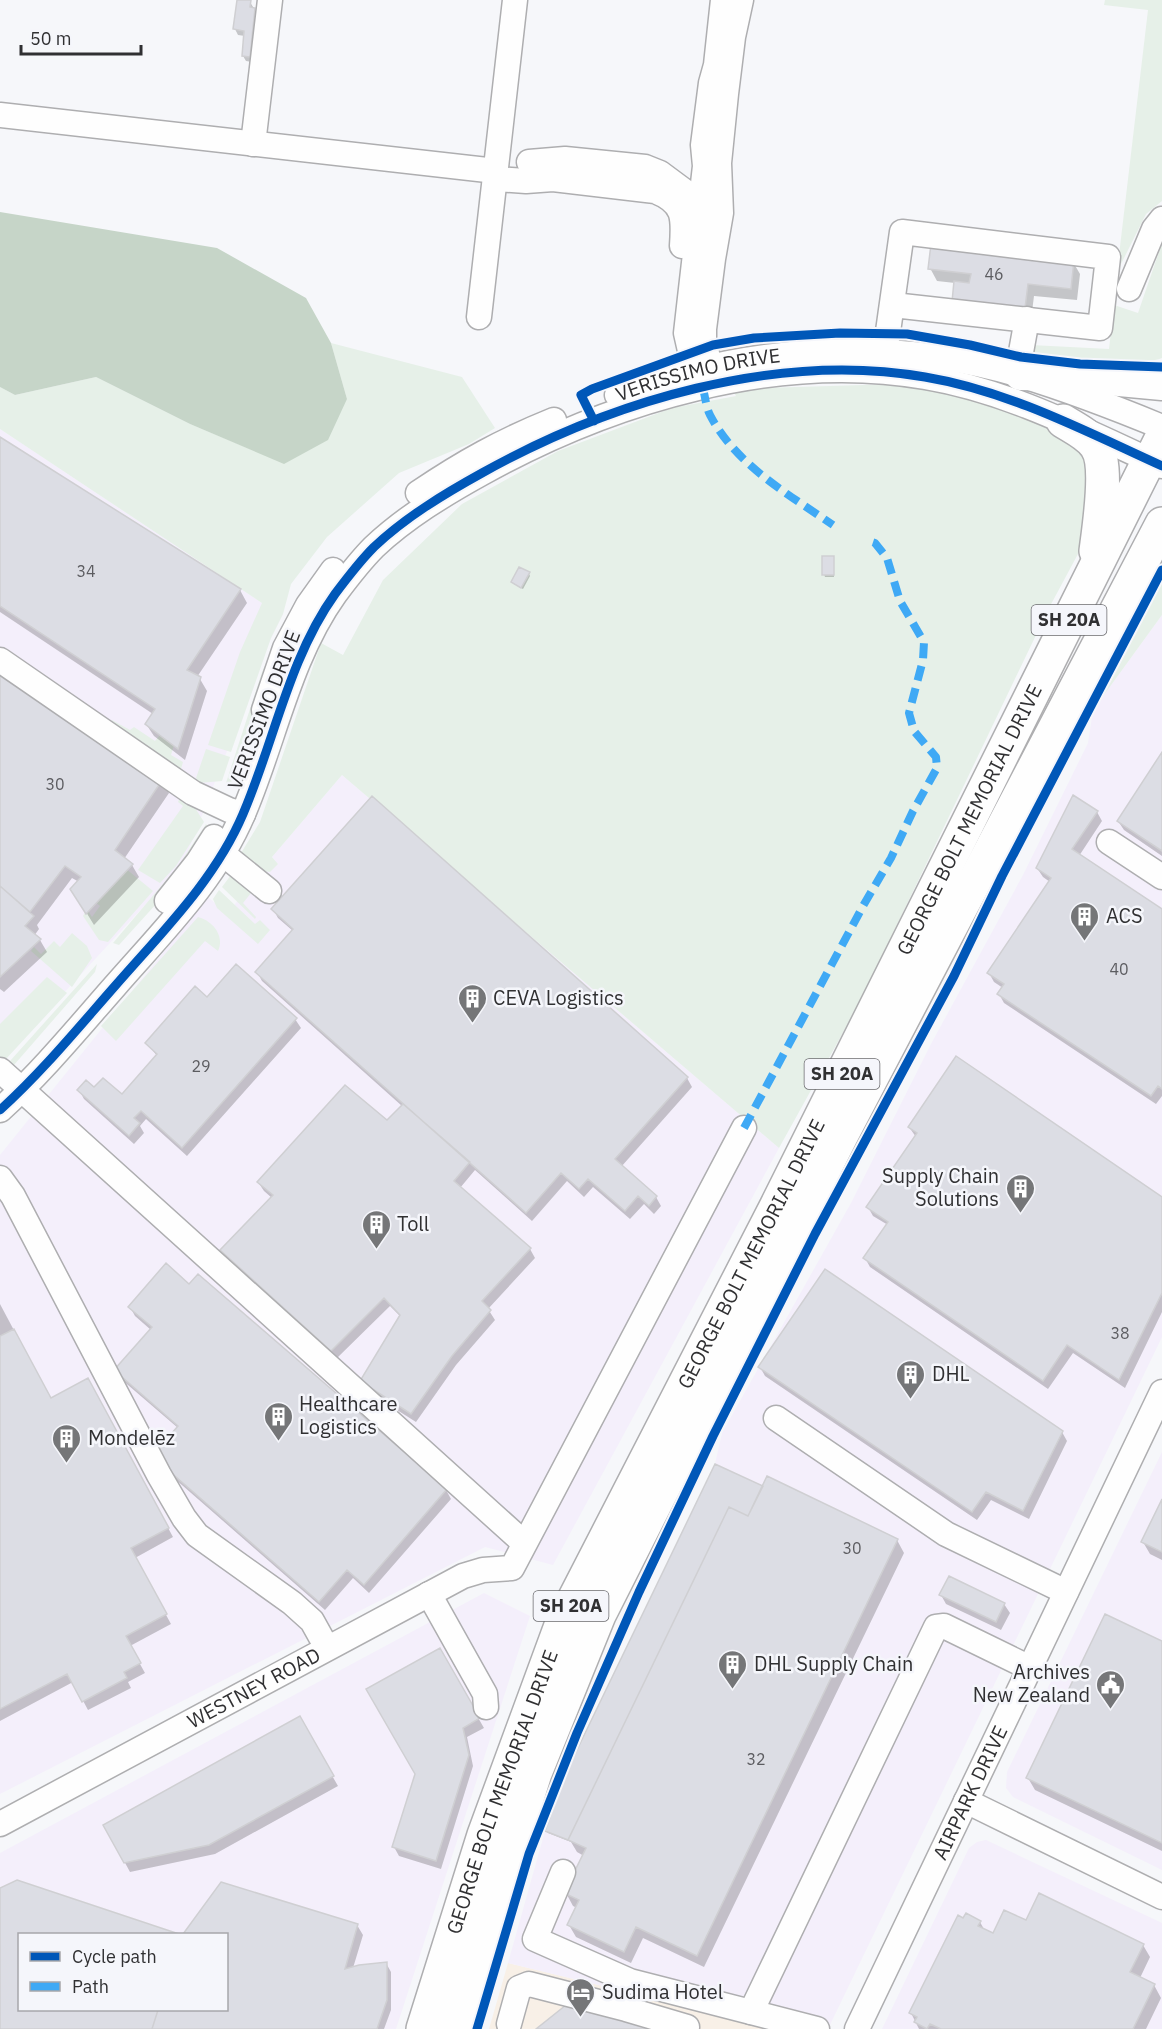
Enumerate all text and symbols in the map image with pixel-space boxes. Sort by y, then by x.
scale bar [21,18,141,56]
text: 50 m [30,27,72,50]
house number: 46 [984,264,1004,284]
street label: VERISSIMO DRIVE [612,341,782,407]
house number: 34 [76,561,96,581]
road number: SH 20A [1032,605,1106,635]
street label: VERISSIMO DRIVE [221,626,306,793]
street label: GEORGE BOLT MEMORIAL DRIVE [890,679,1048,959]
house number: 30 [45,774,65,794]
building icon: ACS [1069,900,1101,942]
place label: ACS [1106,902,1143,929]
house number: 40 [1109,959,1129,979]
building icon: CEVA Logistics [456,982,488,1024]
place label: CEVA Logistics [493,984,624,1011]
house number: 29 [191,1056,211,1076]
road number: SH 20A [804,1059,880,1089]
street label: GEORGE BOLT MEMORIAL DRIVE [671,1114,831,1393]
place label: Supply Chain Solutions [882,1162,999,1212]
building icon: Supply Chain Solutions [1004,1172,1036,1214]
building icon: Toll [360,1208,392,1250]
place label: Toll [397,1210,429,1237]
house number: 38 [1110,1323,1130,1343]
building icon: DHL [895,1358,927,1400]
place label: DHL [932,1360,970,1387]
place label: Healthcare Logistics [299,1390,397,1440]
building icon: Healthcare Logistics [262,1400,294,1442]
building icon: Mondelēz [51,1422,83,1464]
place label: Mondelēz [88,1424,175,1451]
house number: 30 [842,1538,862,1558]
road number: SH 20A [534,1591,608,1621]
street label: WESTNEY ROAD [182,1641,325,1734]
street label: GEORGE BOLT MEMORIAL DRIVE [440,1646,564,1937]
building icon: DHL Supply Chain [717,1648,749,1690]
place label: DHL Supply Chain [754,1650,913,1677]
place label: Archives New Zealand [973,1658,1090,1708]
public building icon: Archives New Zealand [1095,1668,1127,1710]
street label: AIRPARK DRIVE [926,1721,1013,1864]
house number: 32 [746,1749,766,1769]
legend [18,1933,228,2011]
text: Cycle path [72,1945,157,1968]
text: Path [72,1975,109,1998]
hotel icon: Sudima Hotel [565,1976,597,2018]
place label: Sudima Hotel [602,1978,723,2005]

